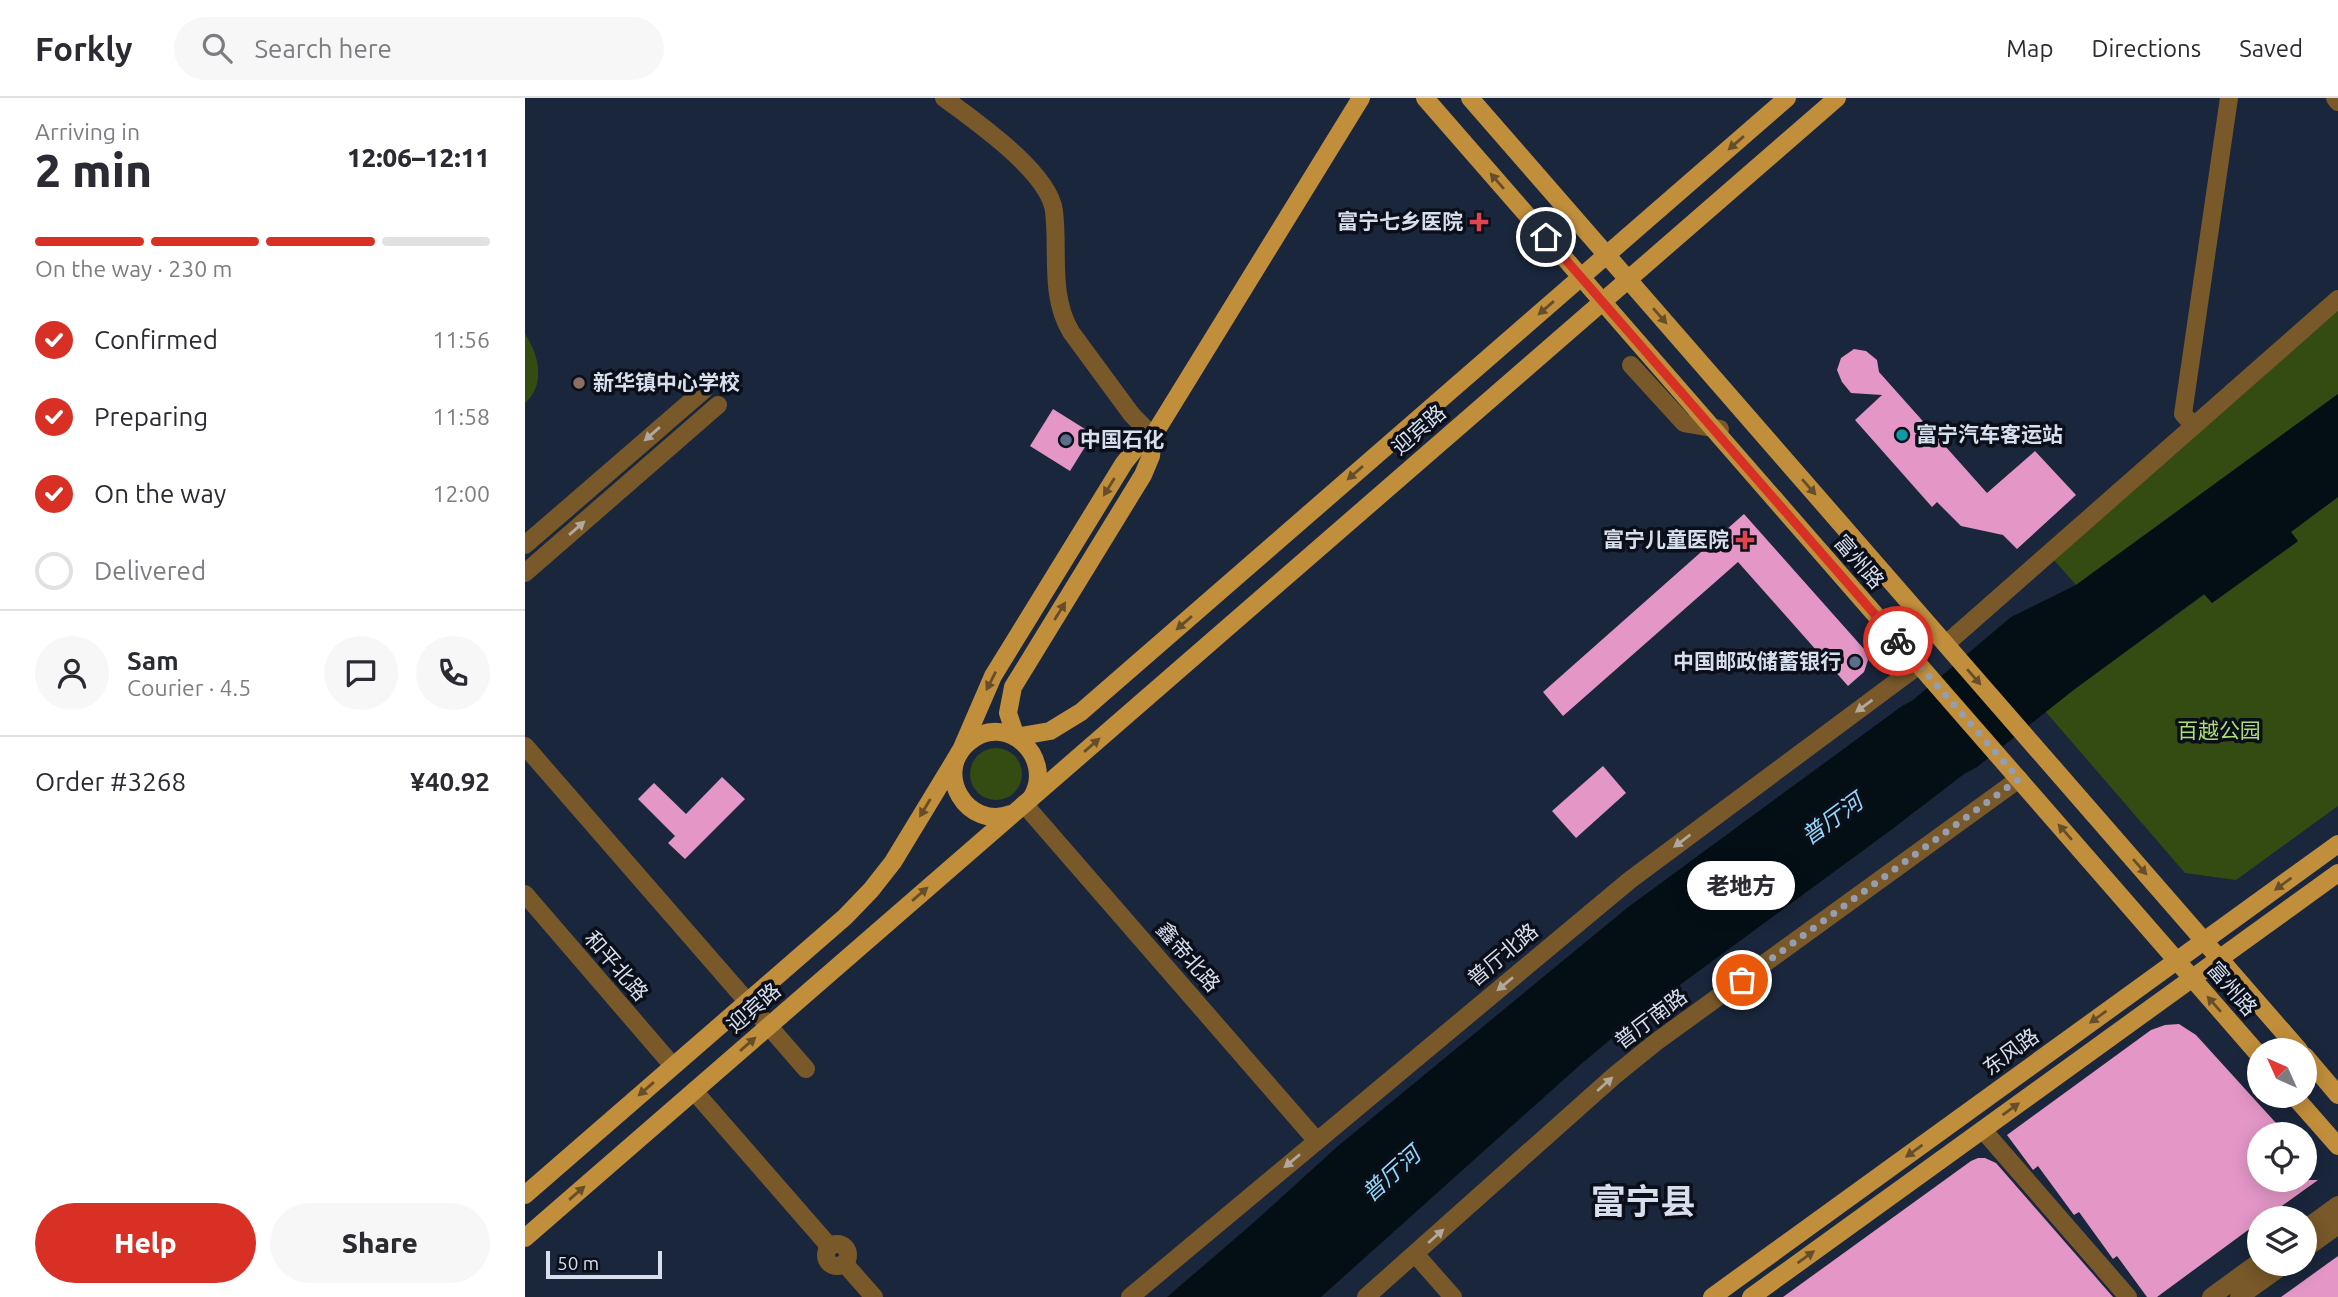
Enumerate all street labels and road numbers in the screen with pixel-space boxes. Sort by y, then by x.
street label: 迎宾路 [1387,400,1450,459]
street label: 富州路 [1830,530,1889,593]
street label: 鑫帝北路 [1152,917,1225,996]
street label: 普厅北路 [1462,918,1542,990]
street label: 和平北路 [580,926,653,1005]
street label: 富州路 [2203,957,2262,1020]
street label: 迎宾路 [722,978,785,1037]
street label: 普厅南路 [1610,983,1691,1053]
street label: 东风路 [1978,1023,2043,1079]

